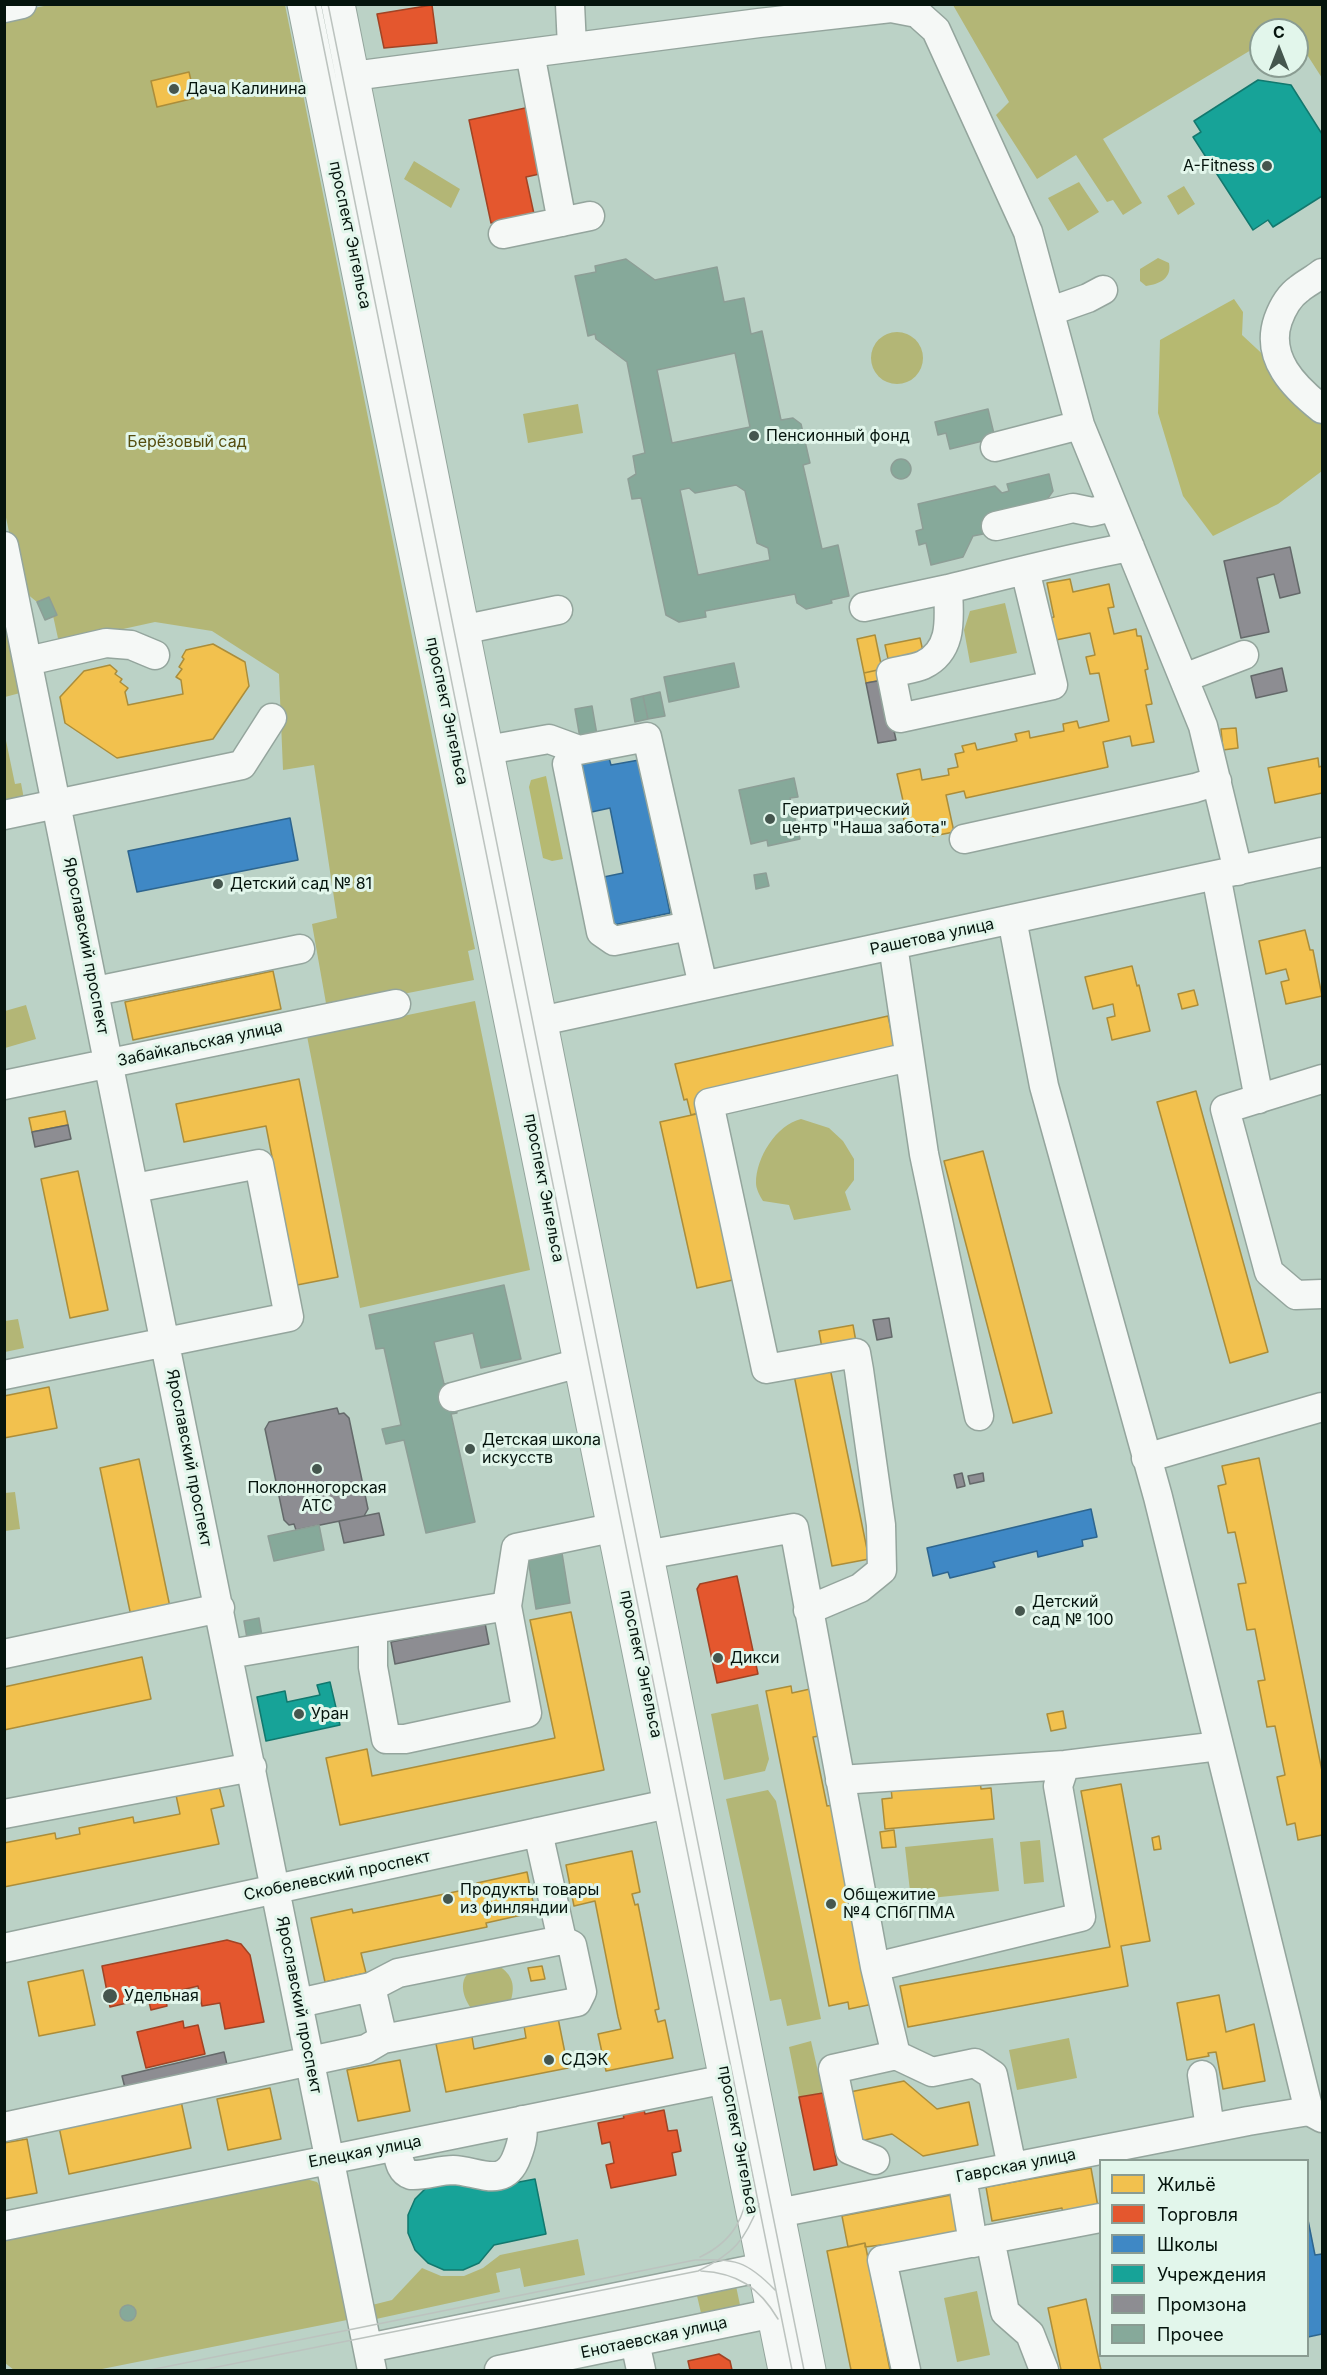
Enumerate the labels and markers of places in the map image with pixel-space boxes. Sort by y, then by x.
place label: Дача Калинина [186,79,307,99]
marker: Дача Калинина [167,82,181,96]
place label: A-Fitness [1183,156,1255,176]
marker: A-Fitness [1260,159,1274,173]
place label: Пенсионный фонд [766,426,910,446]
marker: Пенсионный фонд [747,429,761,443]
place label: Гериатрический центр "Наша забота" [782,800,947,838]
marker: Гериатрический центр "Наша забота" [763,812,777,826]
place label: Детский сад № 81 [230,874,372,894]
marker: Детский сад № 81 [211,877,225,891]
place label: Детская школа искусств [482,1430,601,1468]
marker: Детская школа искусств [463,1442,477,1456]
marker: Поклонногорская АТС [310,1462,324,1476]
place label: Поклонногорская АТС [247,1478,387,1516]
place label: Детский сад № 100 [1032,1592,1114,1630]
marker: Детский сад № 100 [1013,1604,1027,1618]
place label: Дикси [730,1648,779,1668]
marker: Дикси [711,1651,725,1665]
place label: Уран [311,1704,349,1724]
marker: Уран [292,1707,306,1721]
place label: Продукты товары из финляндии [460,1880,599,1918]
place label: Общежитие №4 СПбГПМА [843,1885,955,1923]
marker: Продукты товары из финляндии [441,1892,455,1906]
marker: Общежитие №4 СПбГПМА [824,1897,838,1911]
place label: Удельная [124,1986,199,2006]
marker: Удельная [101,1987,119,2005]
place label: СДЭК [561,2050,608,2070]
marker: СДЭК [542,2053,556,2067]

